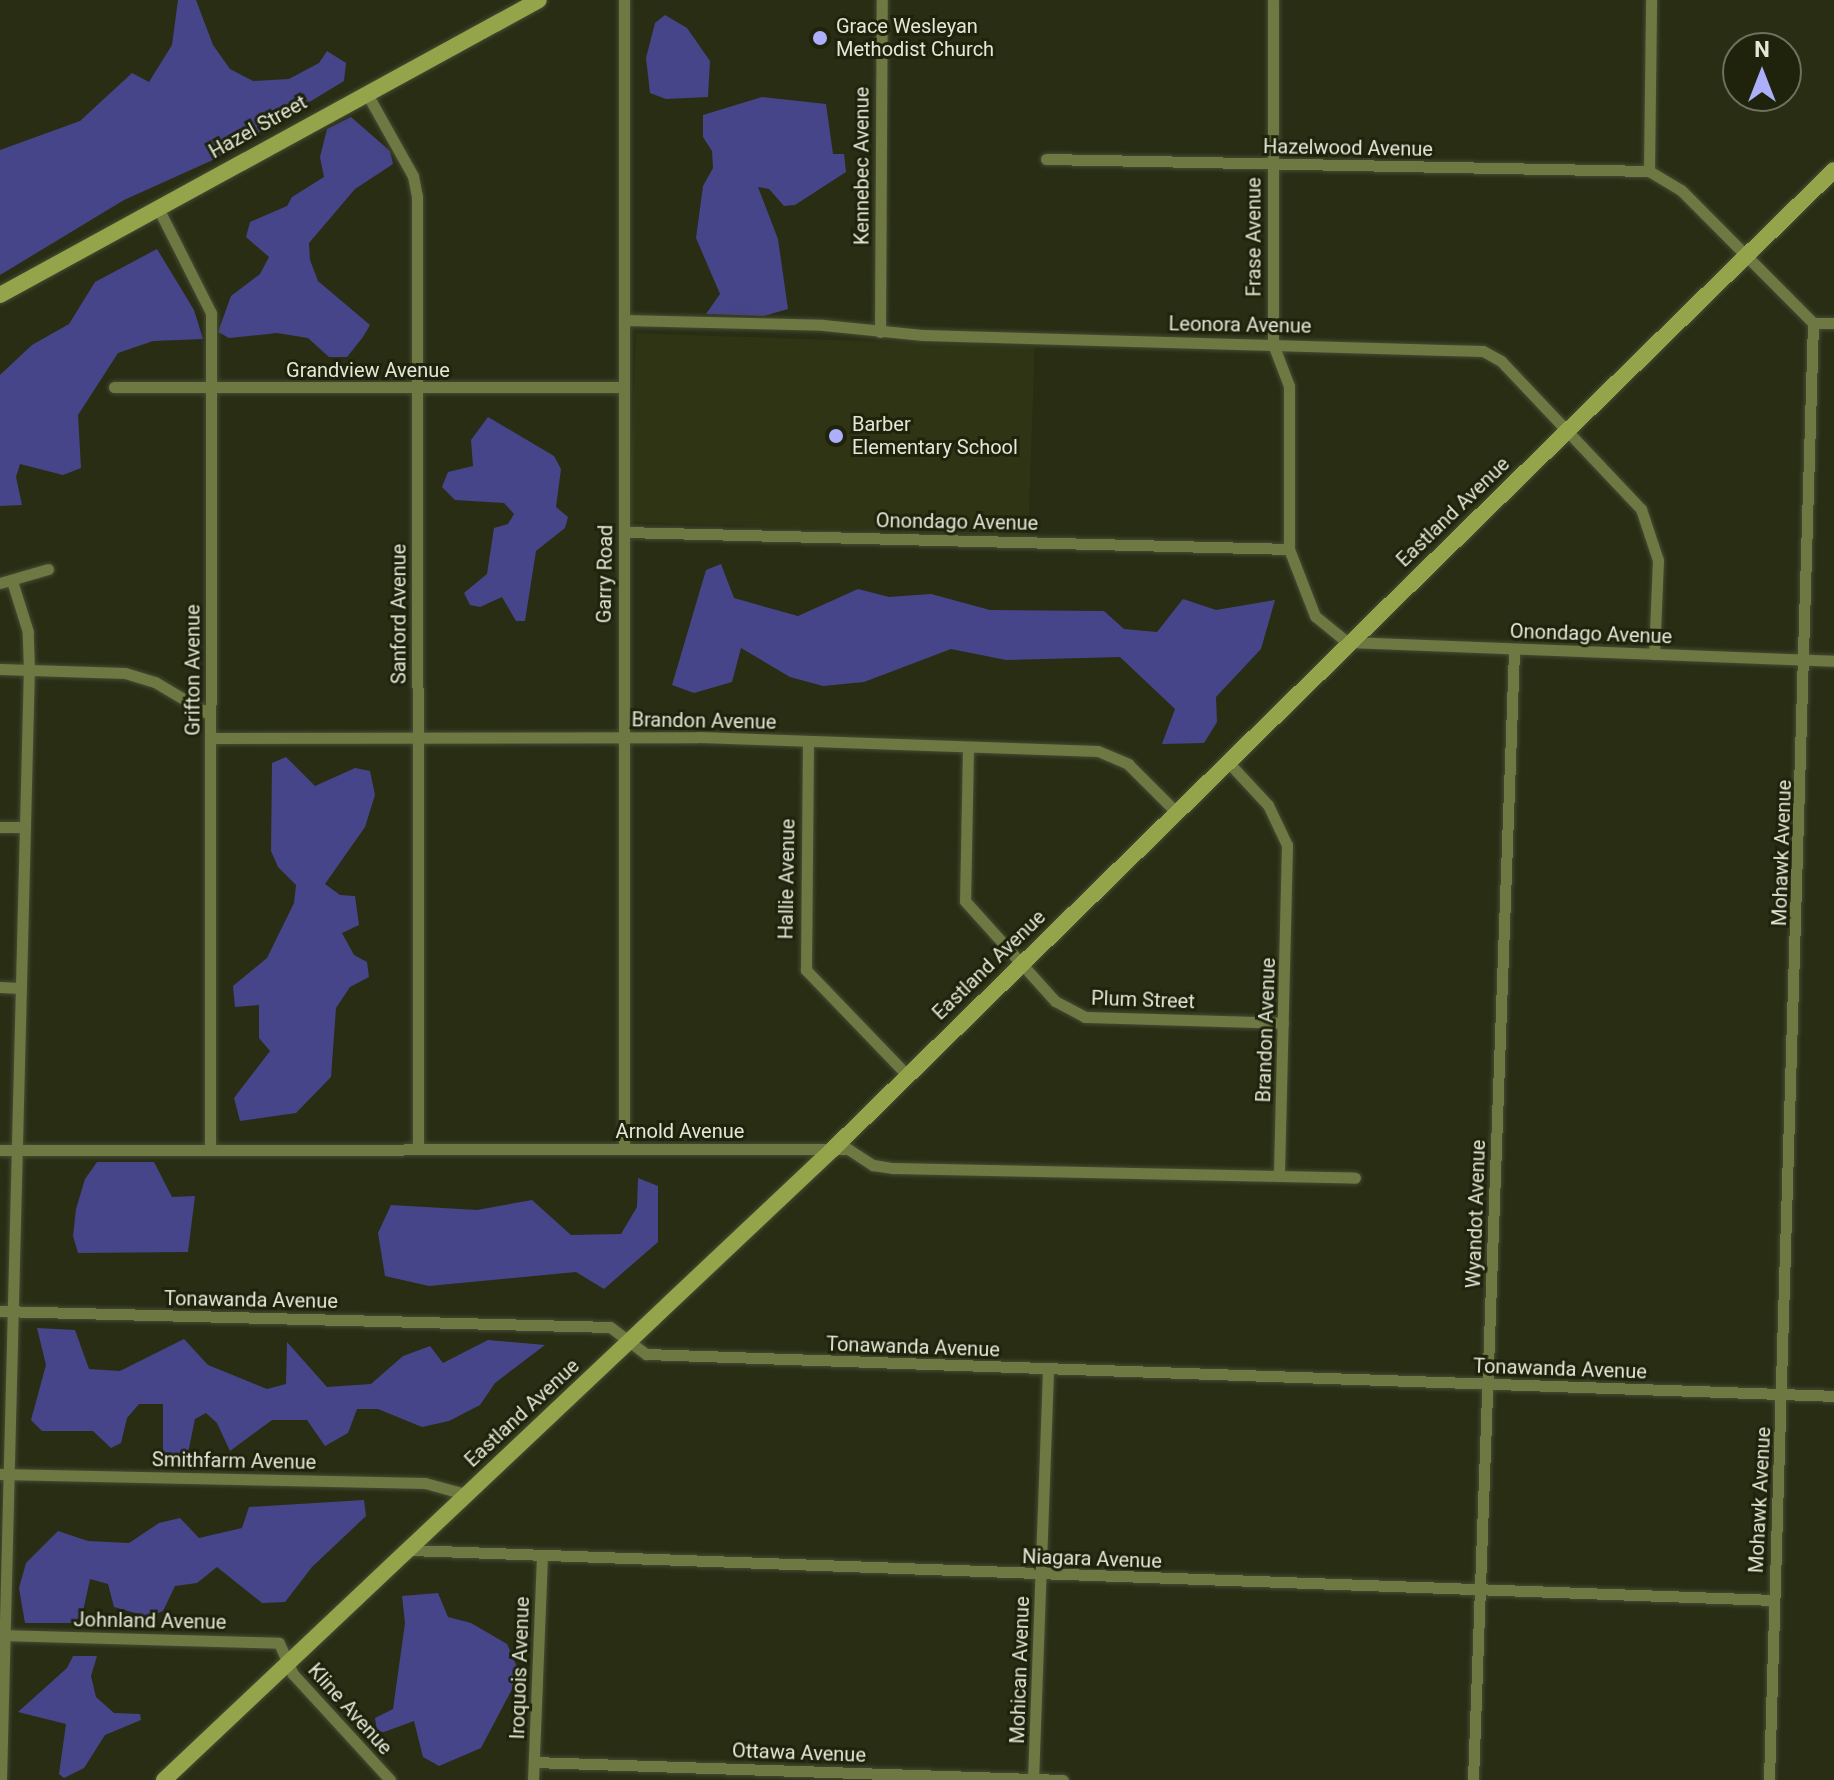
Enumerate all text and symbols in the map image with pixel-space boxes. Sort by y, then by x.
place label: Grace Wesleyan Methodist Church [836,14,994,61]
marker: Grace Wesleyan Methodist Church [811,29,829,47]
north arrow [1722,32,1802,112]
text: N [1754,37,1770,62]
street label: Kennebec Avenue [850,87,874,245]
street label: Hazel Street [205,90,311,164]
street label: Hazelwood Avenue [1263,135,1433,161]
street label: Frase Avenue [1242,177,1266,297]
street label: Leonora Avenue [1168,312,1312,338]
street label: Grandview Avenue [286,358,450,382]
place label: Barber Elementary School [852,412,1018,459]
marker: Barber Elementary School [827,427,845,445]
street label: Eastland Avenue [1392,452,1514,572]
street label: Onondago Avenue [876,509,1038,535]
street label: Garry Road [592,525,618,623]
street label: Sanford Avenue [387,544,411,684]
street label: Grifton Avenue [181,604,205,736]
street label: Onondago Avenue [1509,619,1673,649]
street label: Brandon Avenue [631,708,777,734]
street label: Mohawk Avenue [1767,779,1797,927]
street label: Hallie Avenue [774,818,800,940]
street label: Eastland Avenue [928,905,1050,1025]
street label: Brandon Avenue [1251,957,1281,1103]
street label: Plum Street [1091,986,1195,1014]
street label: Arnold Avenue [616,1119,744,1143]
street label: Wyandot Avenue [1461,1139,1491,1289]
street label: Tonawanda Avenue [164,1286,338,1314]
street label: Tonawanda Avenue [826,1332,1000,1362]
street label: Eastland Avenue [460,1354,584,1472]
street label: Tonawanda Avenue [1473,1354,1647,1384]
street label: Mohawk Avenue [1744,1426,1776,1574]
street label: Smithfarm Avenue [152,1448,316,1474]
street label: Niagara Avenue [1022,1545,1162,1573]
street label: Iroquois Avenue [506,1596,534,1740]
street label: Mohican Avenue [1005,1596,1035,1744]
street label: Johnland Avenue [73,1608,227,1634]
street label: Kline Avenue [303,1659,397,1759]
street label: Ottawa Avenue [732,1739,866,1767]

